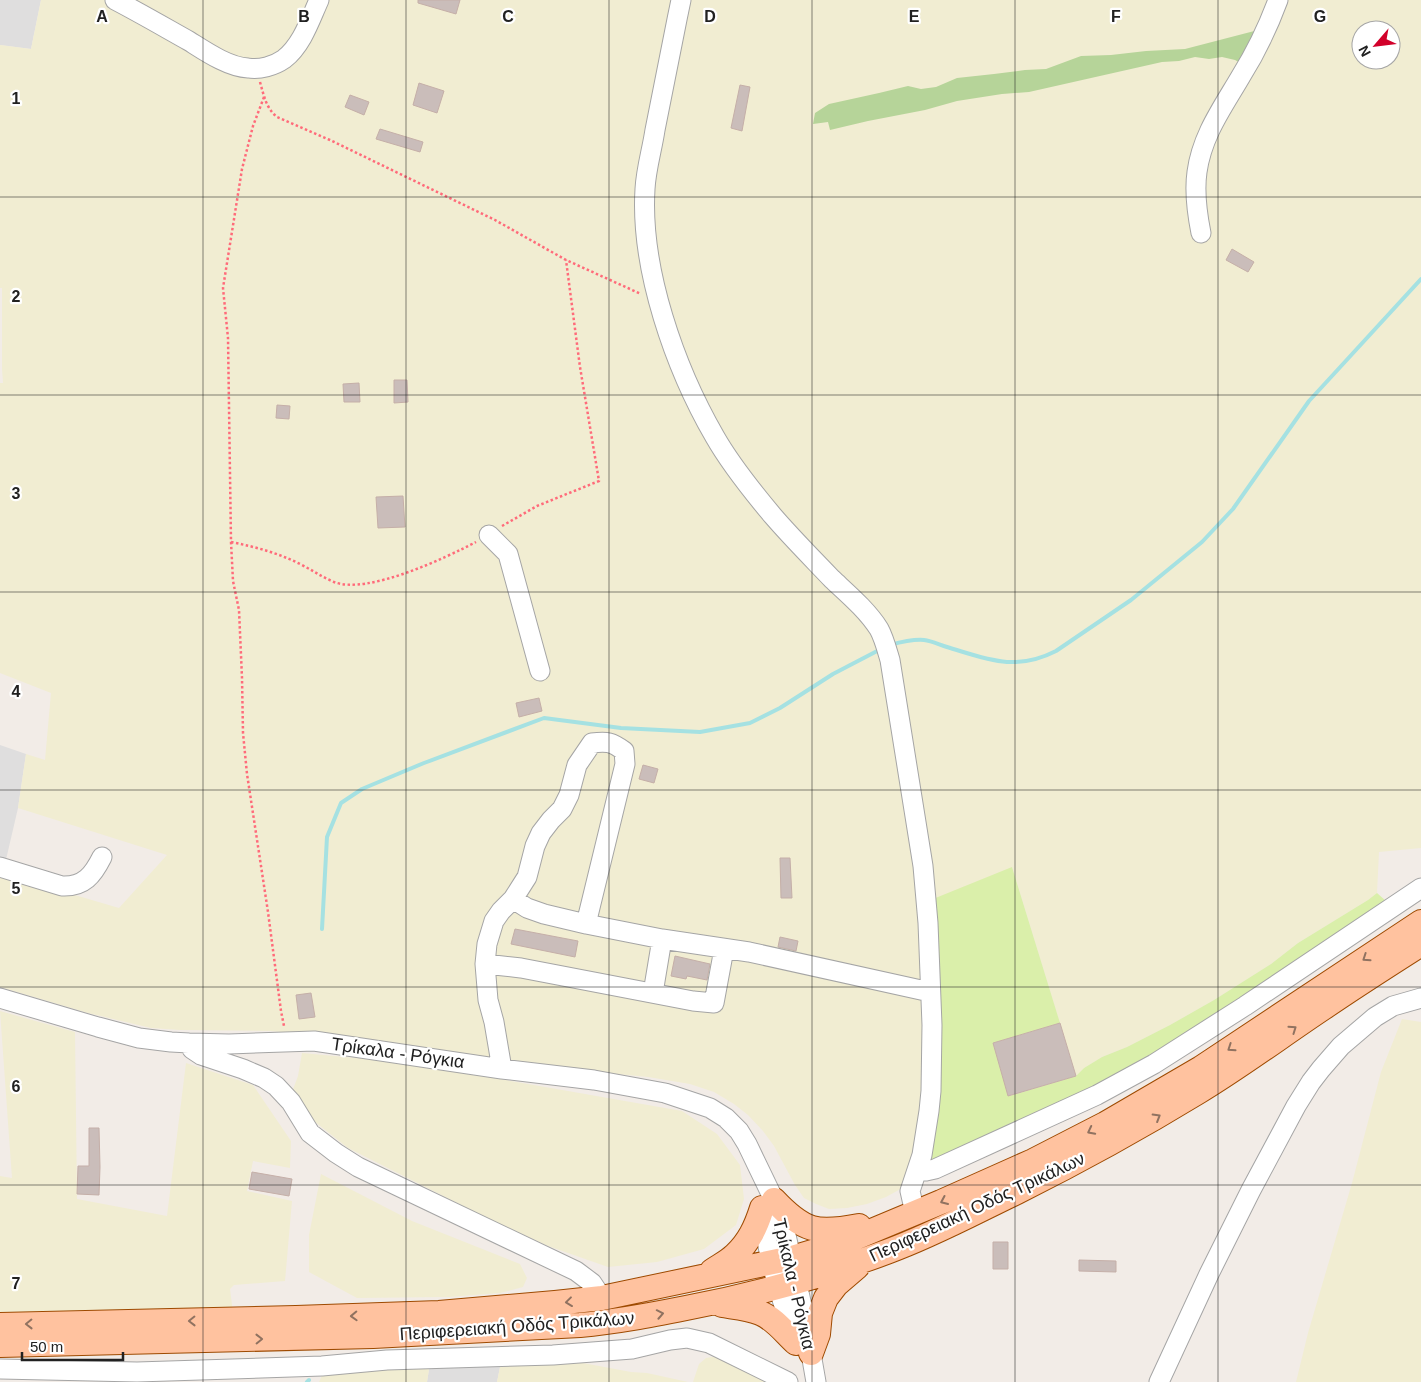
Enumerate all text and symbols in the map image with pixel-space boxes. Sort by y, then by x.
text: A [96,8,108,25]
text: B [298,8,310,25]
text: C [502,8,514,25]
text: D [704,8,716,25]
text: E [909,8,920,25]
text: F [1111,8,1121,25]
text: G [1314,8,1326,25]
north arrow [1351,20,1401,70]
text: N [1355,43,1374,59]
text: 1 [12,90,21,107]
text: 2 [12,288,21,305]
text: 3 [12,485,21,502]
text: 4 [12,683,21,700]
text: 5 [12,880,21,897]
one-way arrow [1362,952,1371,962]
one-way arrow [1287,1026,1297,1035]
street label: Τρίκαλα - Ρόγκια [330,1034,466,1072]
one-way arrow [1227,1042,1236,1051]
text: 6 [12,1078,21,1095]
one-way arrow [1151,1114,1160,1124]
one-way arrow [1087,1125,1096,1135]
street label: Περιφερειακή Οδός Τρικάλων [866,1148,1088,1266]
one-way arrow [940,1194,949,1205]
street label: Τρίκαλα - Ρόγκια [769,1216,819,1352]
text: 7 [12,1275,21,1292]
one-way arrow [565,1296,573,1307]
street label: Περιφερειακή Οδός Τρικάλων [399,1308,635,1344]
one-way arrow [655,1309,664,1319]
one-way arrow [350,1311,358,1321]
one-way arrow [187,1315,195,1326]
one-way arrow [25,1319,32,1329]
scale bar [22,1330,124,1362]
one-way arrow [255,1334,263,1344]
text: 50 m [30,1338,63,1355]

